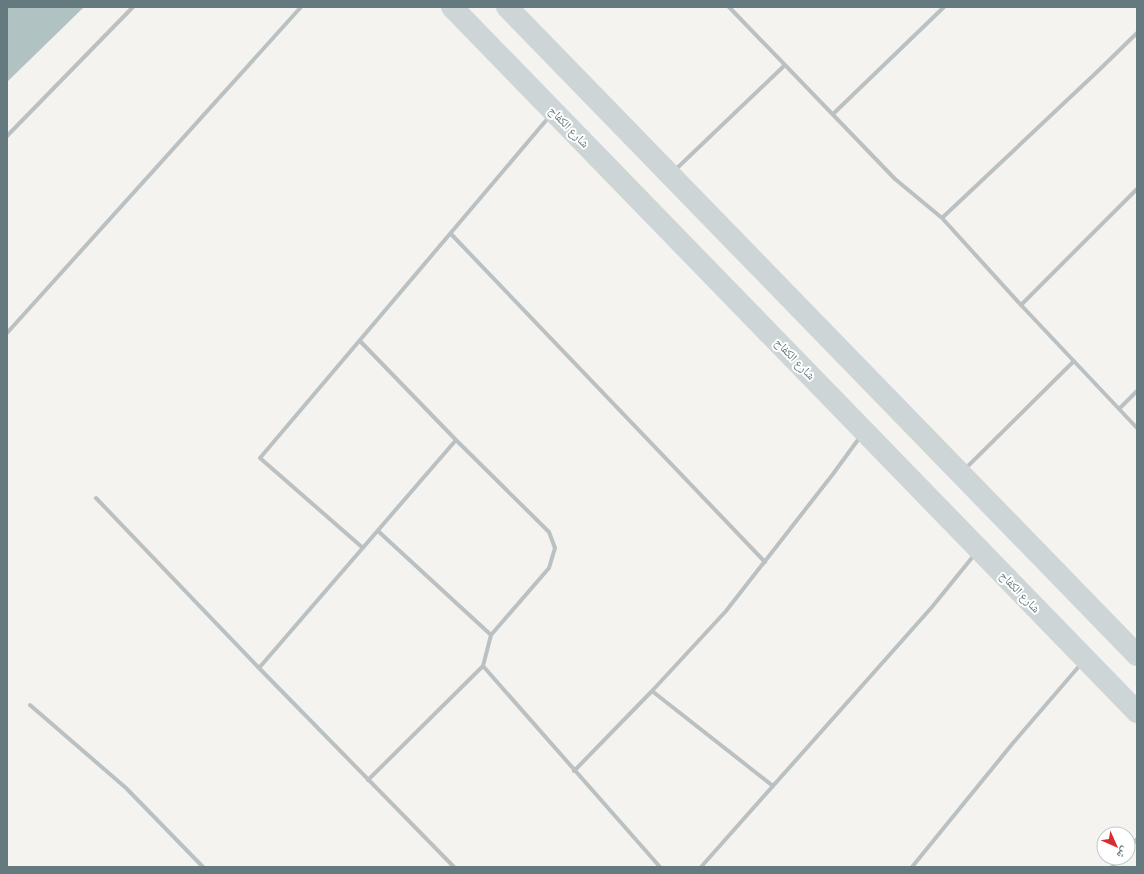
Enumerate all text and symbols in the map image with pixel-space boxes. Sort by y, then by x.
street label: شارع الكفاح [545,103,592,151]
street label: شارع الكفاح [771,335,818,383]
street label: شارع الكفاح [996,568,1043,616]
north arrow [1096,826,1136,866]
text: ش [1113,843,1131,862]

